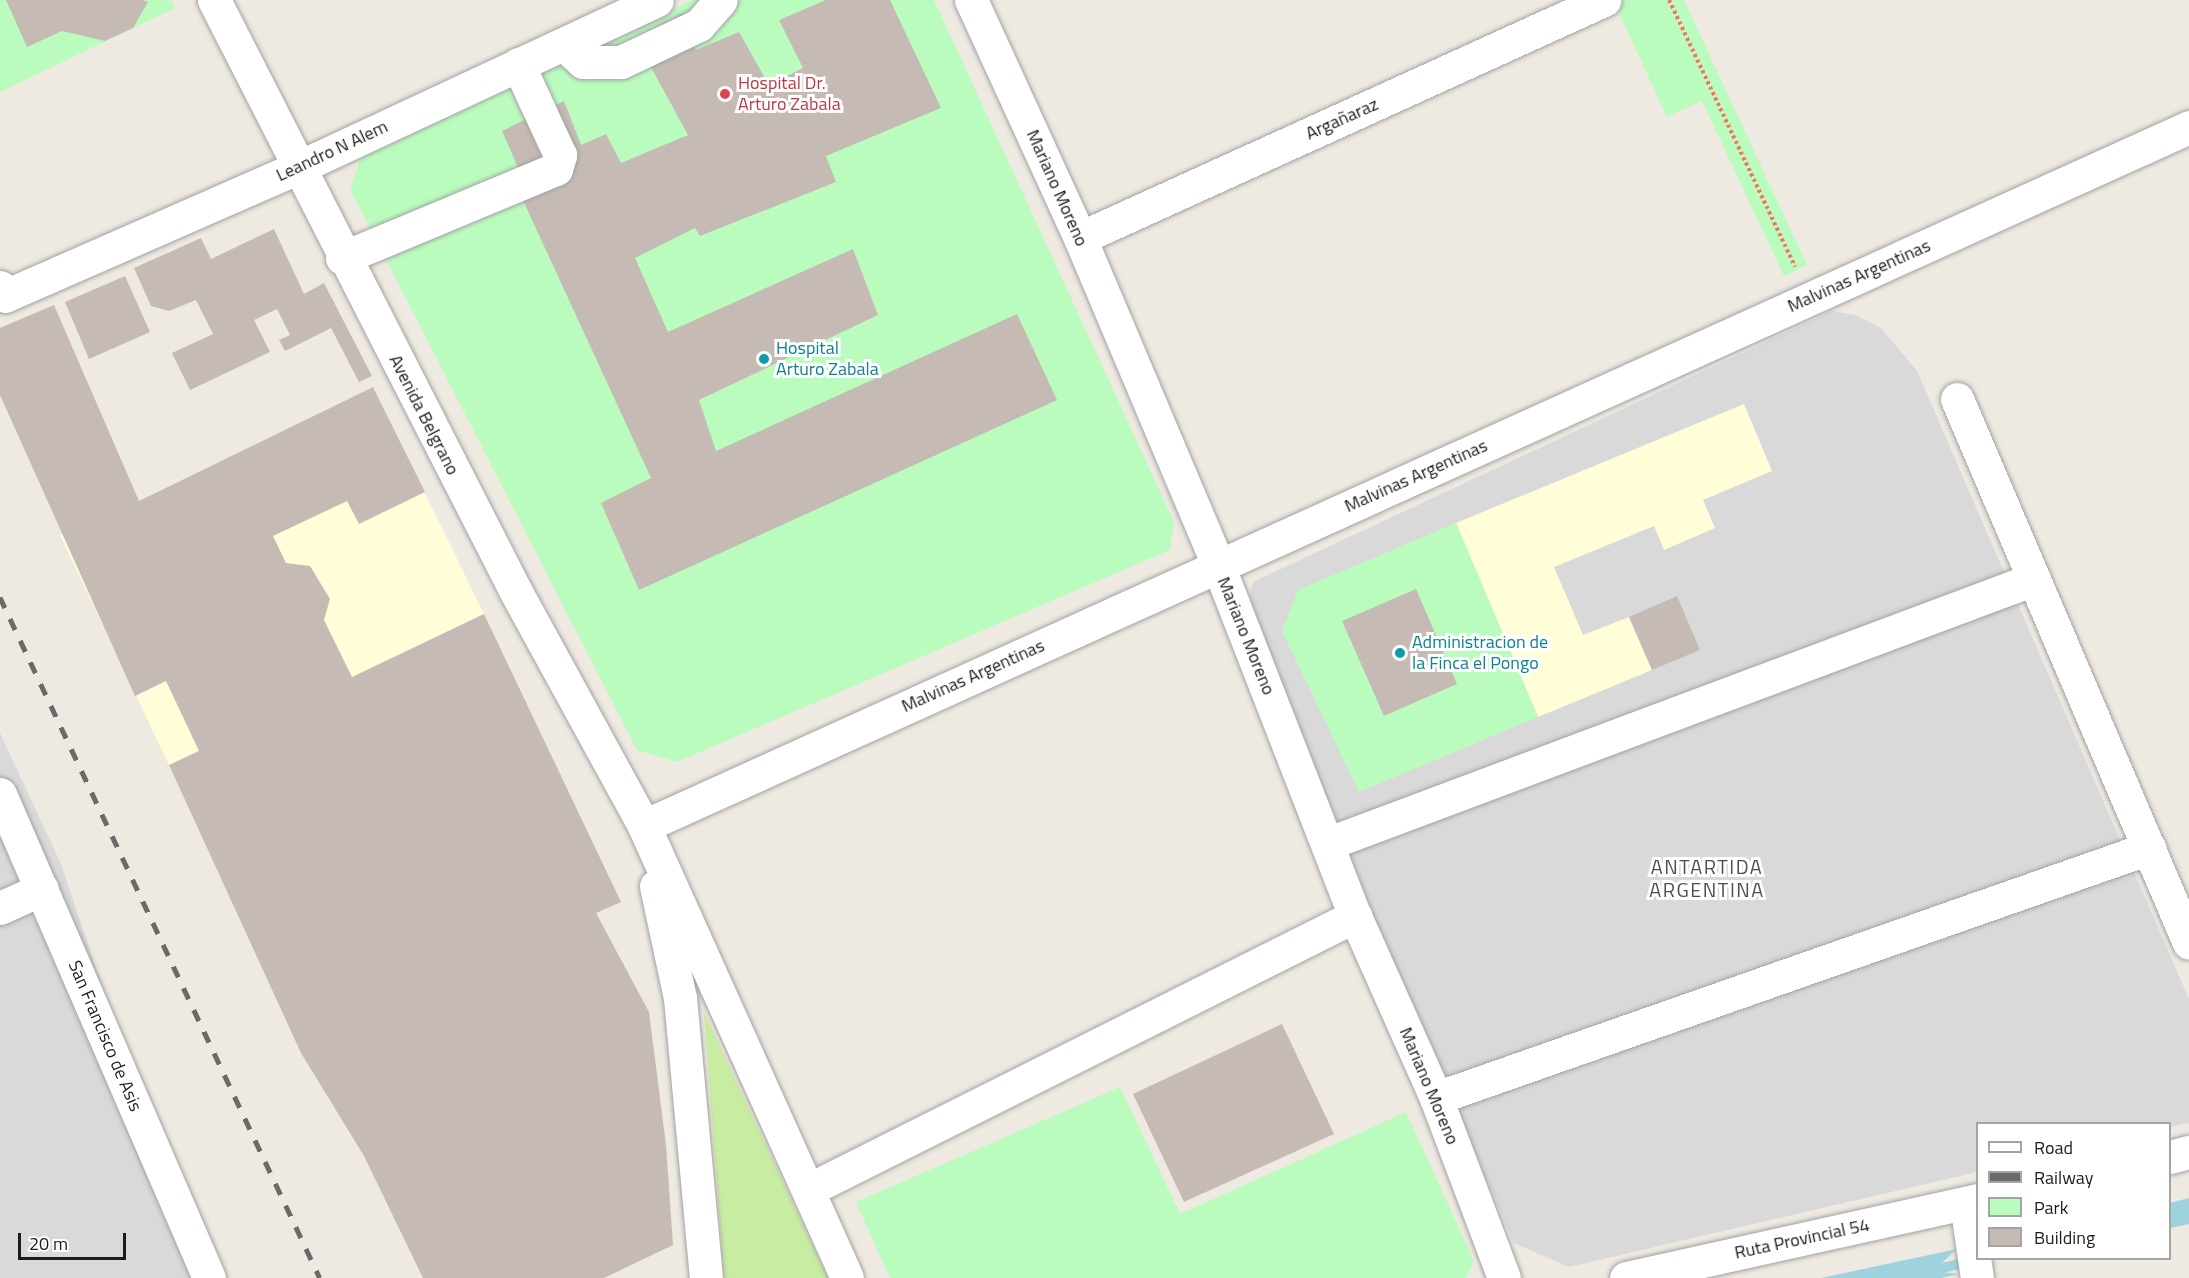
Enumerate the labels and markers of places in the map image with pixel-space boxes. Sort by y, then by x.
place label: Hospital Dr. Arturo Zabala [738,73,841,116]
marker: Hospital Dr. Arturo Zabala [716,85,734,103]
place label: Hospital Arturo Zabala [776,338,879,380]
marker: Hospital Arturo Zabala [757,352,771,366]
place label: Administracion de la Finca el Pongo [1412,632,1548,674]
marker: Administracion de la Finca el Pongo [1393,646,1407,660]

